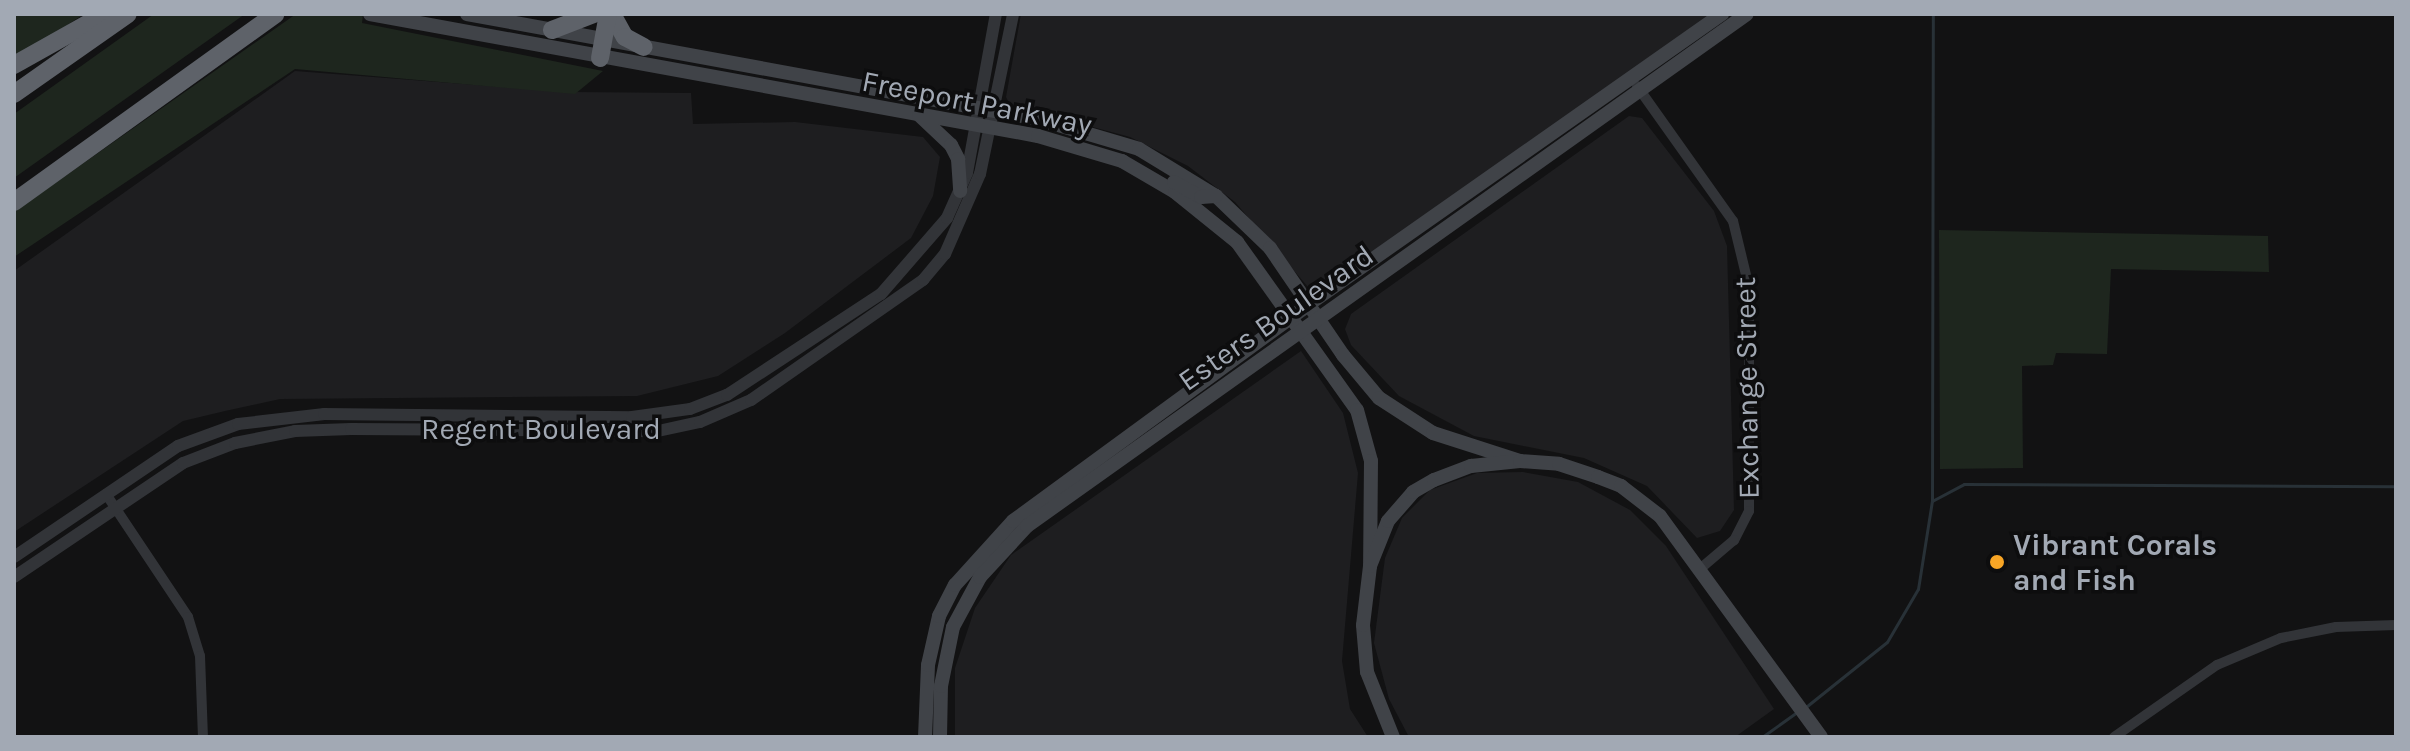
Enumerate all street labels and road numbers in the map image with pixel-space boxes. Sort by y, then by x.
street label: Freeport Parkway [859,63,1095,143]
street label: Esters Boulevard [1171,237,1381,399]
street label: Exchange Street [1727,277,1767,499]
street label: Regent Boulevard [421,411,661,447]

